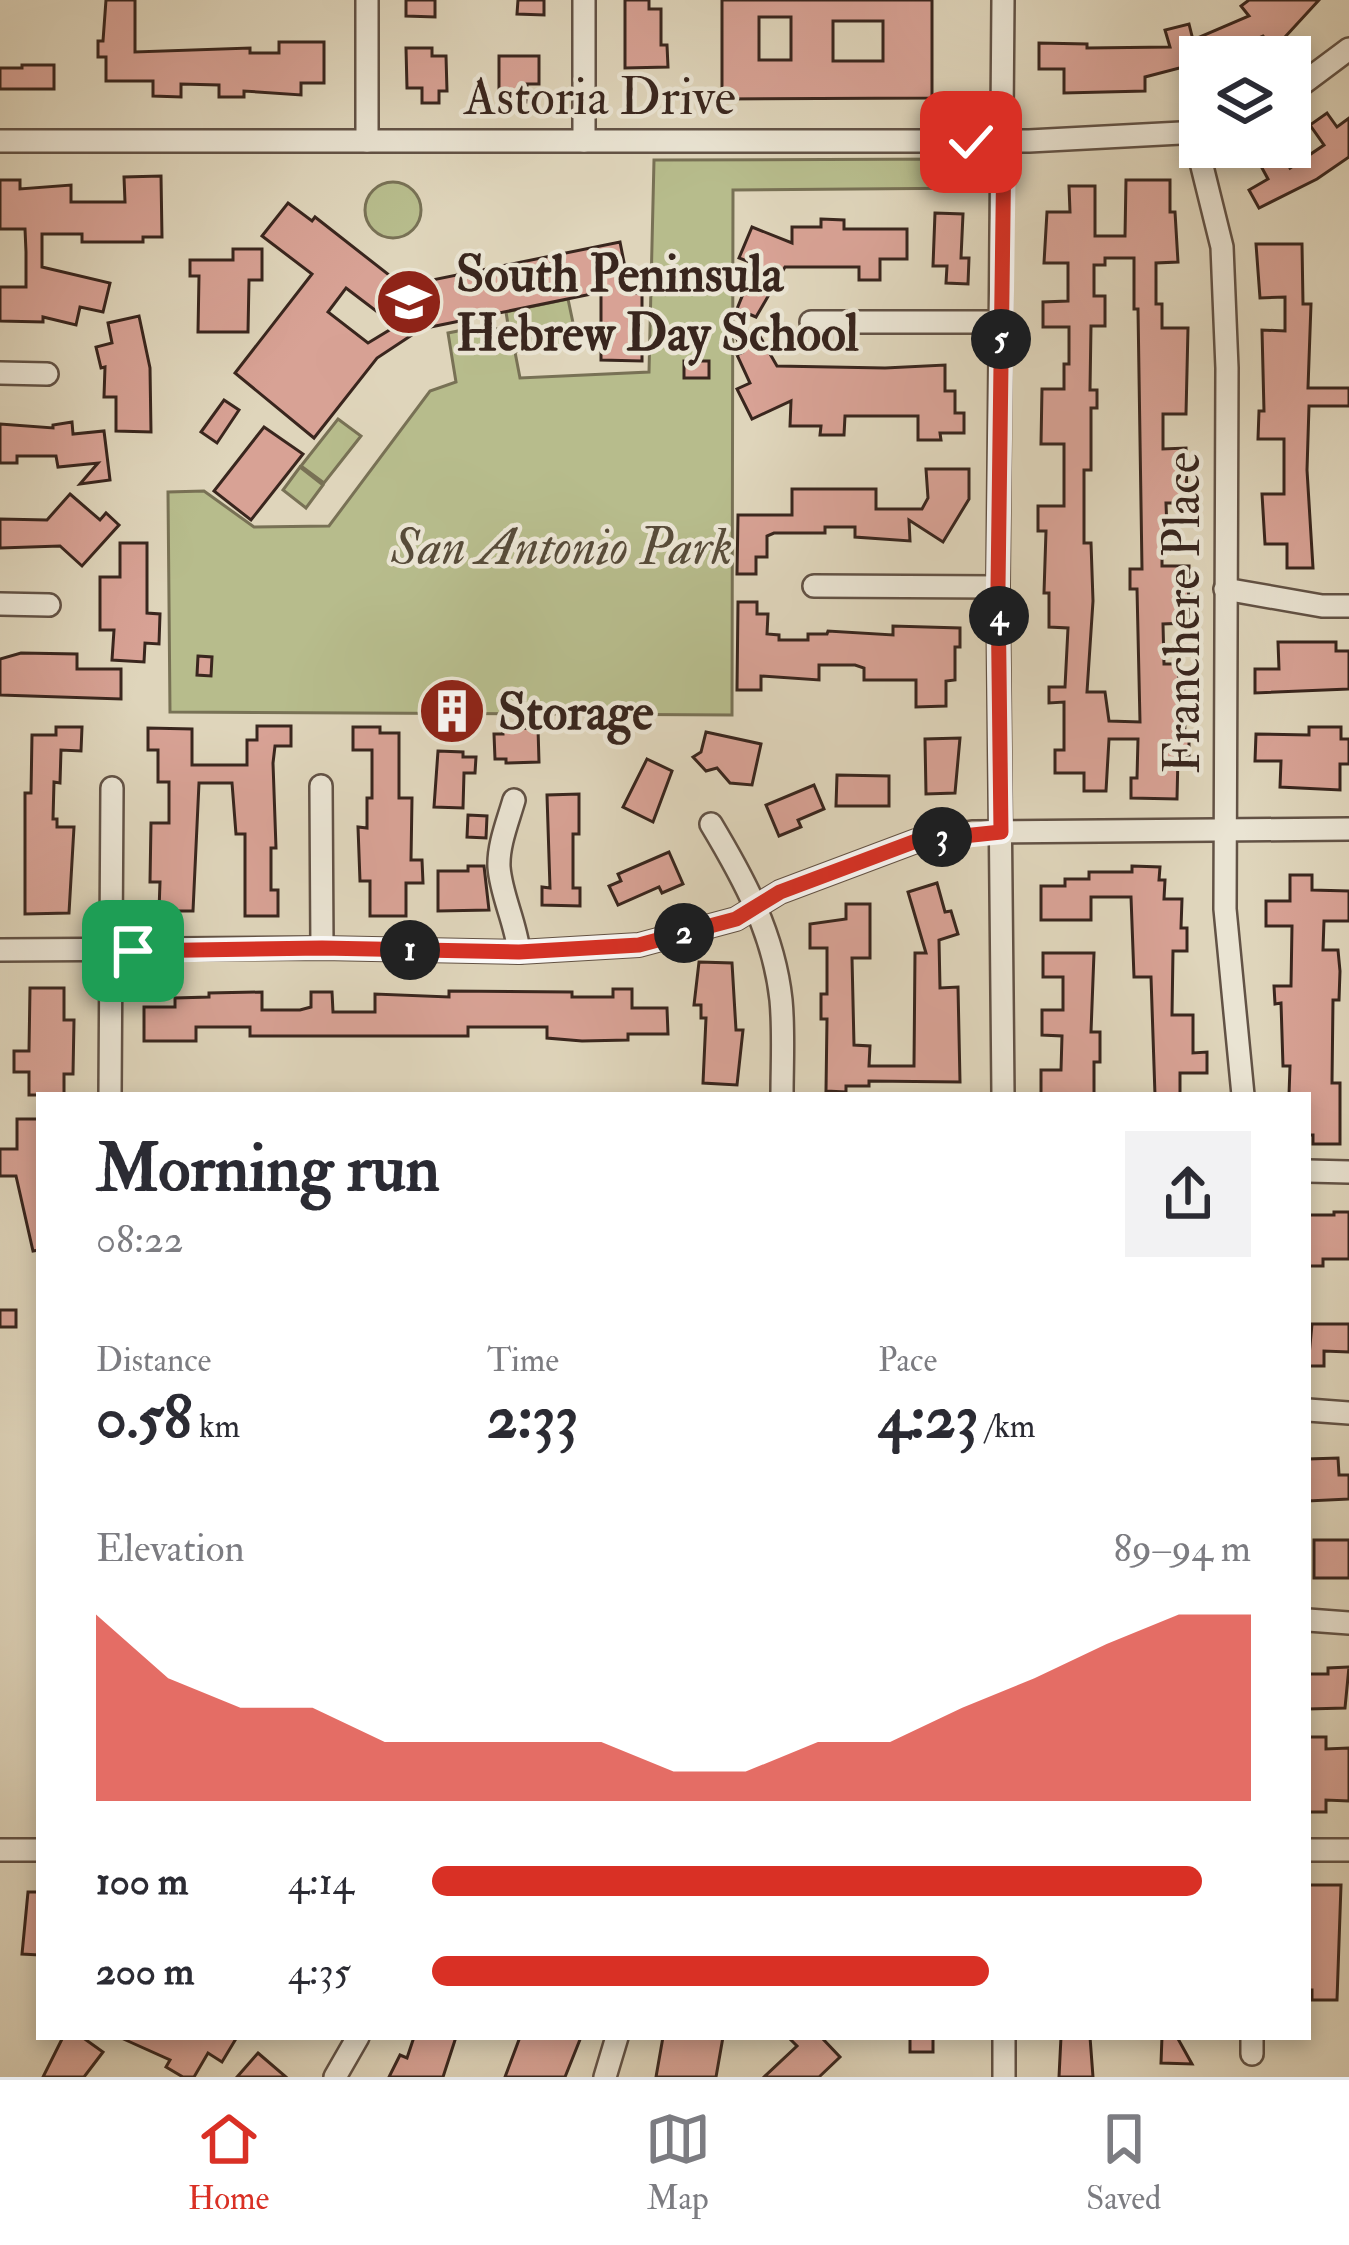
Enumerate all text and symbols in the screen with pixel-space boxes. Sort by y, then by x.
map controls [1179,36,1311,168]
button: layers [1179,36,1311,168]
street label: Astoria Drive [463,66,736,130]
pin [920,91,1022,193]
icon: check [938,109,1004,175]
place label: South Peninsula Hebrew Day School [456,243,859,366]
school or university icon: South Peninsula Hebrew Day School [374,267,444,337]
pin: 5 [971,309,1031,369]
text: 5 [994,318,1008,359]
street label: Franchere Place [1151,452,1215,774]
park label: San Antonio Park [390,516,733,580]
pin: 4 [969,586,1029,646]
text: 4 [990,595,1008,636]
building icon: Storage [417,676,487,746]
place label: Storage [498,681,654,745]
pin: 3 [912,807,972,867]
text: 3 [936,816,948,857]
pin [82,900,184,1002]
pin: 2 [654,903,714,963]
text: 2 [676,912,692,953]
icon: arrive [100,918,166,984]
pin: 1 [380,920,440,980]
text: 1 [404,929,416,970]
text: Morning run [96,1128,440,1211]
button: share [1125,1131,1251,1257]
text: 08:22 [96,1215,183,1264]
text: Distance [96,1340,211,1381]
text: Time [487,1340,559,1381]
text: Pace [878,1340,937,1381]
text: 0.58 [96,1381,192,1456]
text: 2:33 [487,1381,578,1456]
text: 4:23 [878,1381,979,1456]
text: km [192,1406,240,1447]
text: /km [979,1406,1035,1447]
text: Elevation [96,1524,245,1573]
text: 89–94 m [1114,1524,1251,1573]
text: 100 m [96,1857,188,1906]
text: 4:14 [288,1857,354,1906]
text: 200 m [96,1947,194,1996]
text: 4:35 [288,1947,351,1996]
tab: Home [188,2106,269,2219]
tab: Map [645,2106,711,2219]
tab: Saved [1086,2106,1161,2219]

